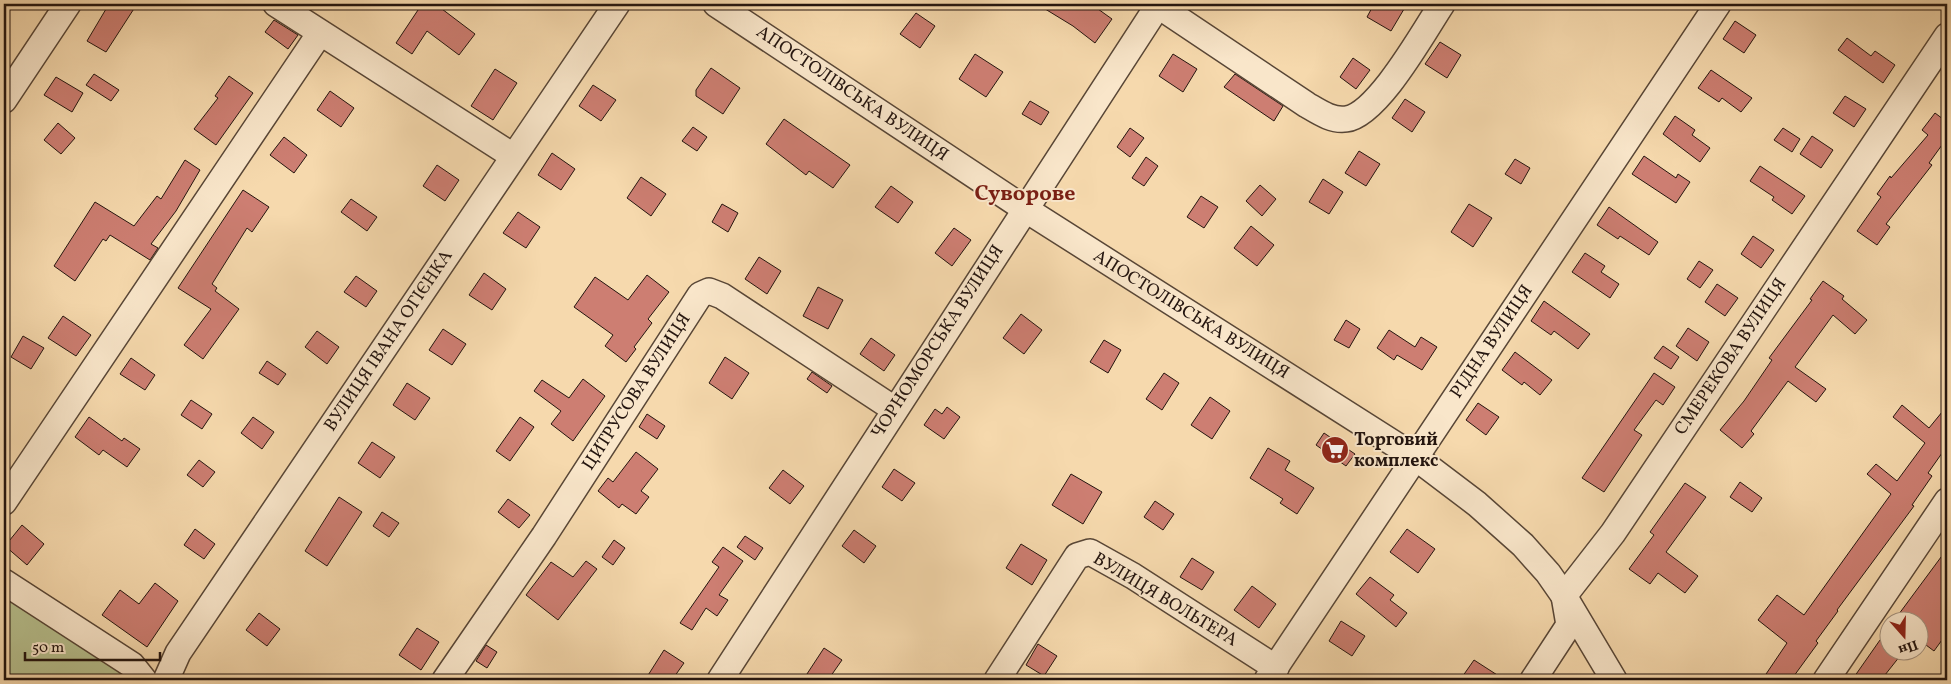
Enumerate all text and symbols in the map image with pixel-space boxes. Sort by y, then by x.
street label: АПОСТОЛІВСЬКА ВУЛИЦЯ [751,20,953,168]
district label: Суворове [974,179,1076,210]
street label: ЧОРНОМОРСЬКА ВУЛИЦЯ [866,240,1010,444]
street label: АПОСТОЛІВСЬКА ВУЛИЦЯ [1088,244,1294,386]
street label: ВУЛИЦЯ ІВАНА ОГІЄНКА [319,245,459,437]
street label: СМЕРЕКОВА ВУЛИЦЯ [1669,273,1793,441]
street label: РІДНА ВУЛИЦЯ [1445,280,1539,404]
street label: ЦИТРУСОВА ВУЛИЦЯ [577,308,697,476]
place label: Торговий комплекс [1354,428,1438,474]
supermarket icon: Торговий комплекс [1320,435,1350,465]
street label: ВУЛИЦЯ ВОЛЬТЕРА [1088,547,1242,653]
north arrow [1878,612,1928,662]
scale bar [25,629,160,661]
text: Пн [1895,634,1921,659]
text: 50 m [32,638,64,659]

